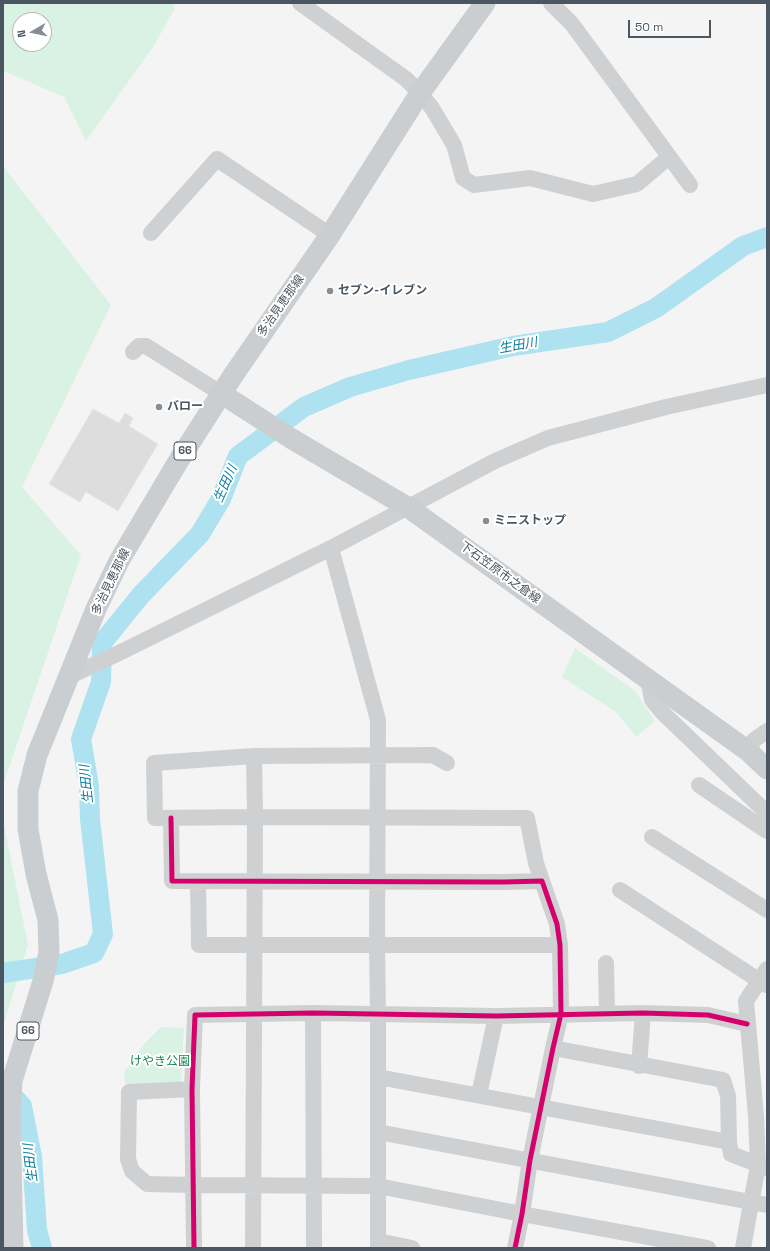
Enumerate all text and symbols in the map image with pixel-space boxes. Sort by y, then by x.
north arrow [12,12,52,52]
scale bar [630,12,713,38]
text: 50 m [635,19,663,35]
text: N [14,29,29,38]
street label: 多治見恵那線 [254,272,308,340]
place label: セブン-イレブン [338,284,427,298]
marker: セブン-イレブン [325,286,335,296]
water label: 生田川 [497,335,539,357]
place label: バロー [167,400,203,414]
marker: バロー [154,402,164,412]
road number: 66 [174,442,196,460]
water label: 生田川 [211,463,241,505]
place label: ミニストップ [494,514,566,528]
marker: ミニストップ [481,516,491,526]
street label: 下石笠原市之倉線 [457,539,543,607]
street label: 多治見恵那線 [89,546,133,618]
water label: 生田川 [77,764,97,804]
road number: 66 [17,1022,39,1040]
park label: けやき公園 [130,1055,190,1069]
water label: 生田川 [21,1143,41,1183]

